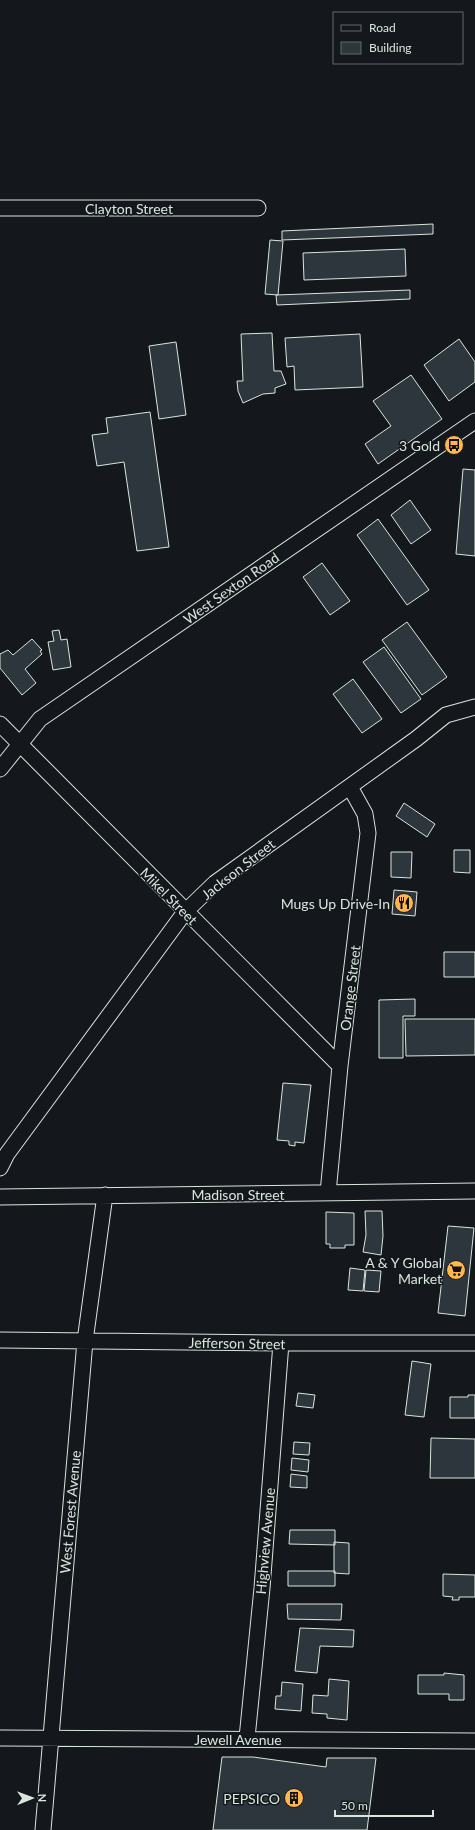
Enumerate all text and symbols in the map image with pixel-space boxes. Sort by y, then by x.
legend [333,12,463,64]
text: Road [369,20,396,35]
text: Building [369,40,412,55]
street label: Clayton Street [85,200,173,217]
bus stop icon: 3 Gold [443,434,465,456]
place label: 3 Gold [399,437,440,454]
street label: West Sexton Road [180,549,282,627]
street label: Jackson Street [198,835,278,903]
street label: Mikel Street [137,864,201,928]
restaurant icon: Mugs Up Drive-In [393,892,415,914]
place label: Mugs Up Drive-In [281,895,390,912]
street label: Orange Street [336,944,364,1032]
street label: Madison Street [191,1186,285,1203]
place label: A & Y Global Market [365,1254,442,1287]
supermarket icon: A & Y Global Market [445,1259,467,1281]
street label: Jefferson Street [188,1334,286,1352]
street label: West Forest Avenue [56,1450,84,1574]
street label: Highview Avenue [252,1487,278,1595]
street label: Jewell Avenue [194,1731,282,1748]
north arrow [12,1778,52,1818]
building icon: PEPSICO [283,1787,305,1809]
place label: PEPSICO [223,1790,280,1807]
scale bar [335,1792,433,1818]
text: N [36,1793,49,1802]
text: 50 m [341,1798,368,1813]

